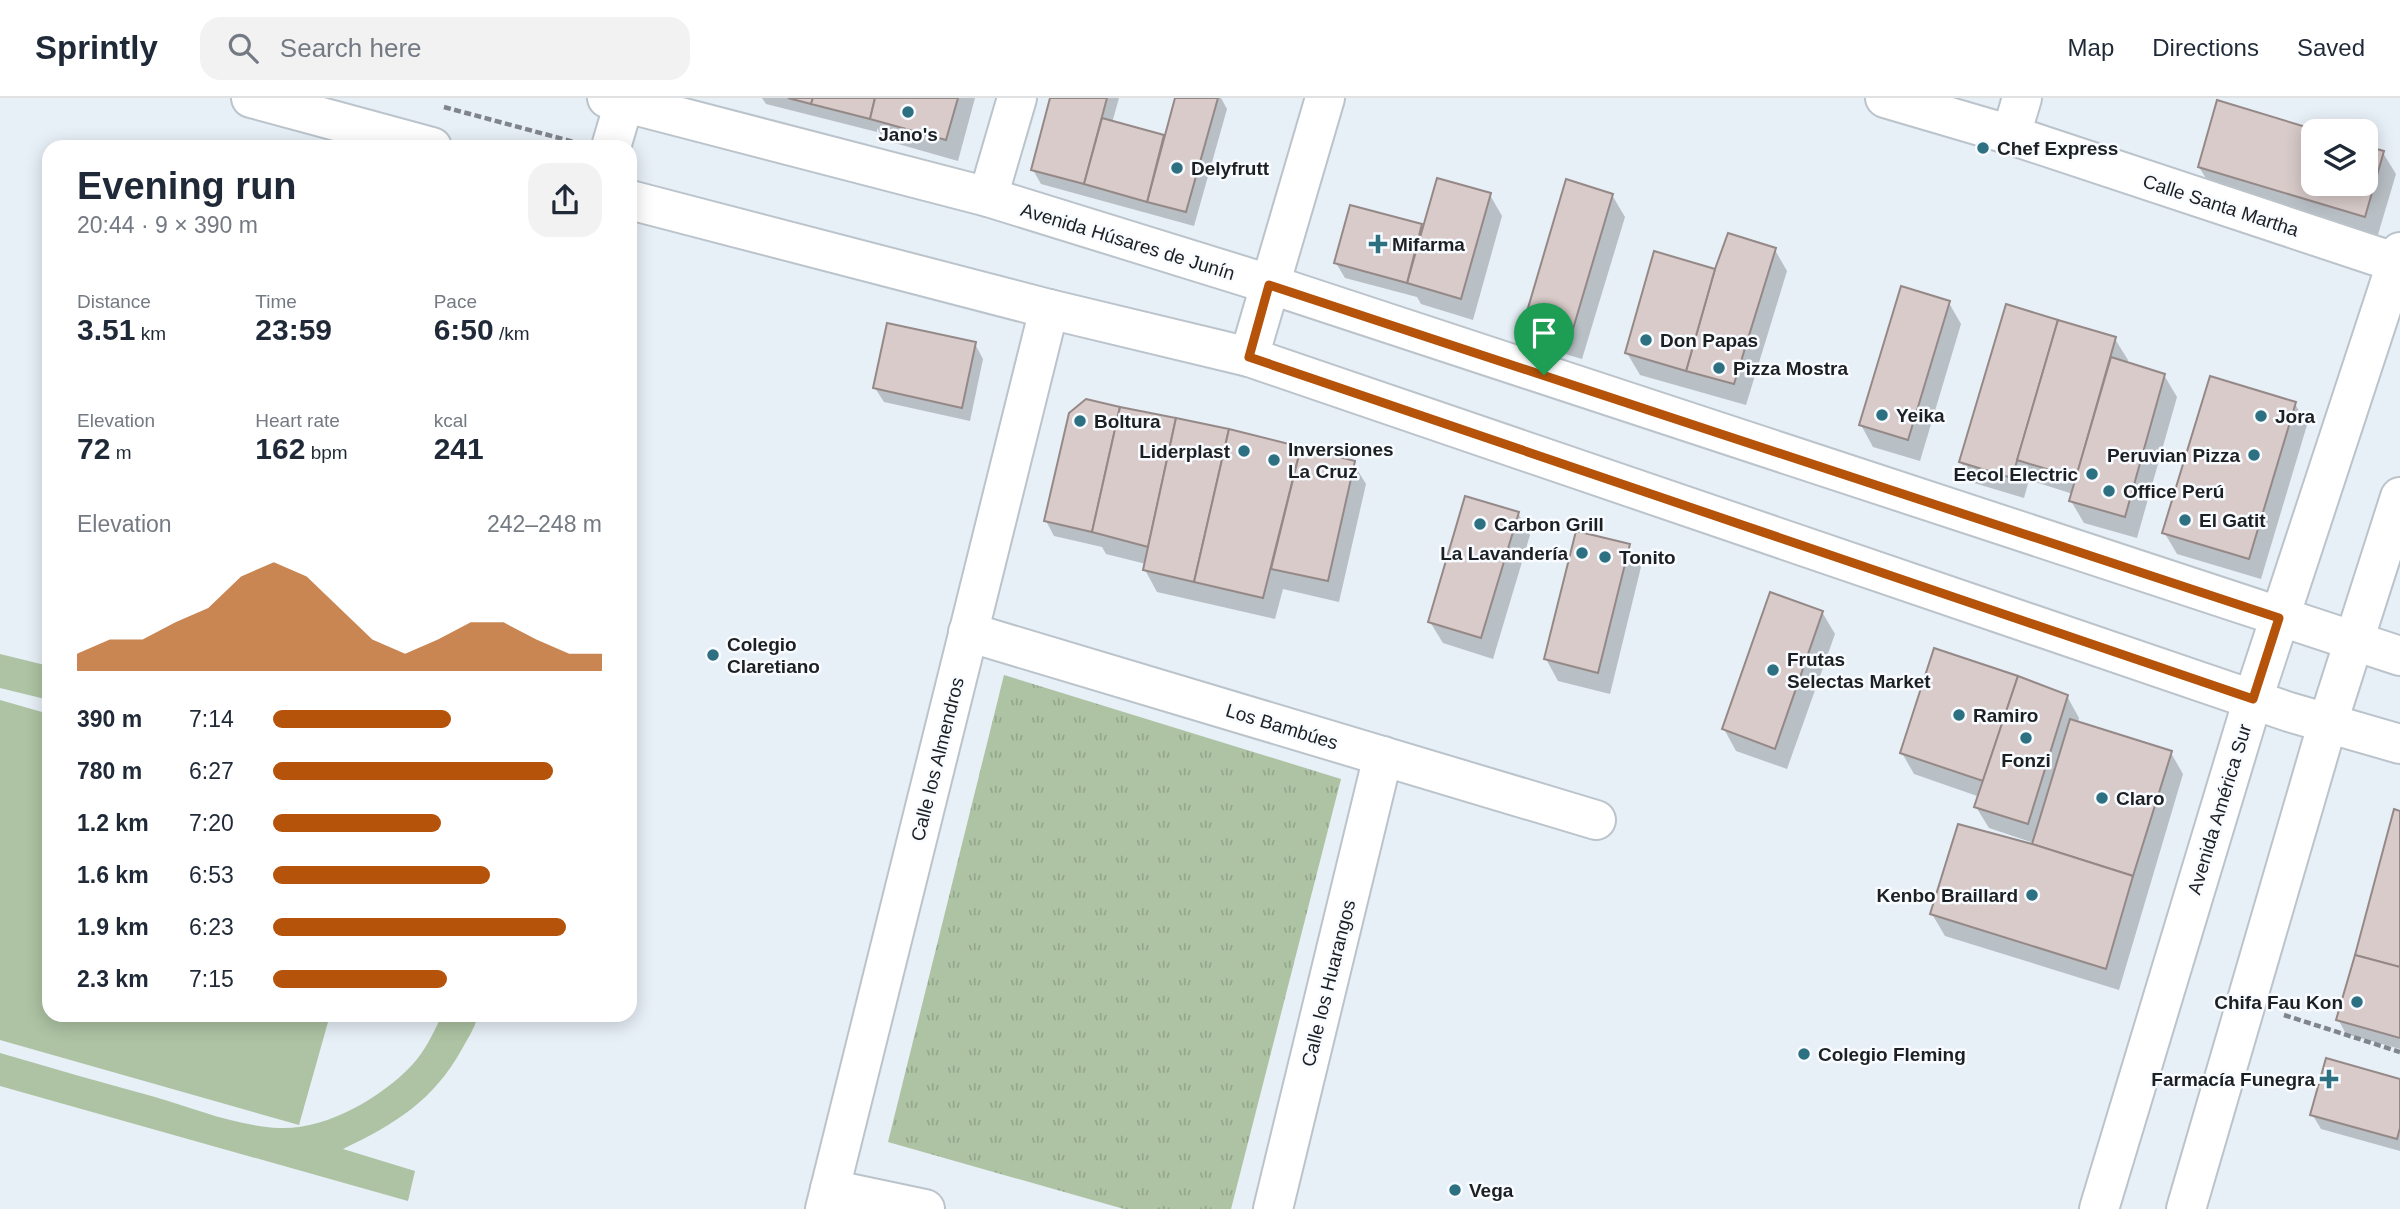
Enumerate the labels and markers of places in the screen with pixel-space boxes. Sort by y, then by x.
marker: Jano's [900,104,916,120]
place label: Jano's [878,124,938,145]
place label: Chef Express [1997,138,2118,159]
marker: Chef Express [1975,140,1991,156]
place label: Delyfrutt [1191,158,1270,179]
marker: Delyfrutt [1169,160,1185,176]
place label: Mifarma [1392,234,1465,255]
marker: Mifarma [1370,236,1386,252]
pin [1514,303,1574,375]
place label: Don Papas [1660,330,1758,351]
marker: Don Papas [1638,332,1654,348]
place label: Pizza Mostra [1733,358,1849,379]
marker: Pizza Mostra [1711,360,1727,376]
place label: Yeika [1896,405,1945,426]
place label: Jora [2275,406,2316,427]
marker: Yeika [1874,407,1890,423]
marker: Jora [2253,408,2269,424]
place label: Boltura [1094,411,1161,432]
marker: Boltura [1072,413,1088,429]
place label: Inversiones La Cruz [1288,439,1394,482]
place label: Liderplast [1139,441,1231,462]
marker: Liderplast [1236,443,1252,459]
place label: Peruvian Pizza [2107,445,2240,466]
marker: Peruvian Pizza [2246,447,2262,463]
marker: Inversiones La Cruz [1266,452,1282,468]
place label: Eecol Electric [1953,464,2078,485]
marker: Eecol Electric [2084,466,2100,482]
place label: Office Perú [2123,481,2224,502]
marker: Office Perú [2101,483,2117,499]
place label: El Gatit [2199,510,2266,531]
marker: El Gatit [2177,512,2193,528]
place label: Carbon Grill [1494,514,1604,535]
marker: Carbon Grill [1472,516,1488,532]
place label: La Lavandería [1440,543,1568,564]
marker: La Lavandería [1574,545,1590,561]
place label: Tonito [1619,547,1676,568]
marker: Tonito [1597,549,1613,565]
place label: Colegio Claretiano [727,634,820,677]
marker: Colegio Claretiano [705,647,721,663]
place label: Frutas Selectas Market [1787,649,1931,692]
marker: Frutas Selectas Market [1765,662,1781,678]
place label: Ramiro [1973,705,2038,726]
marker: Ramiro [1951,707,1967,723]
marker: Fonzi [2018,730,2034,746]
place label: Fonzi [2001,750,2051,771]
place label: Claro [2116,788,2165,809]
marker: Claro [2094,790,2110,806]
place label: Kenbo Braillard [1877,885,2018,906]
marker: Kenbo Braillard [2024,887,2040,903]
place label: Chifa Fau Kon [2214,992,2343,1013]
marker: Chifa Fau Kon [2349,994,2365,1010]
place label: Colegio Fleming [1818,1044,1966,1065]
marker: Colegio Fleming [1796,1046,1812,1062]
place label: Farmacía Funegra [2151,1069,2315,1090]
marker: Farmacía Funegra [2321,1071,2337,1087]
place label: Vega [1469,1180,1514,1201]
marker: Vega [1447,1182,1463,1198]

